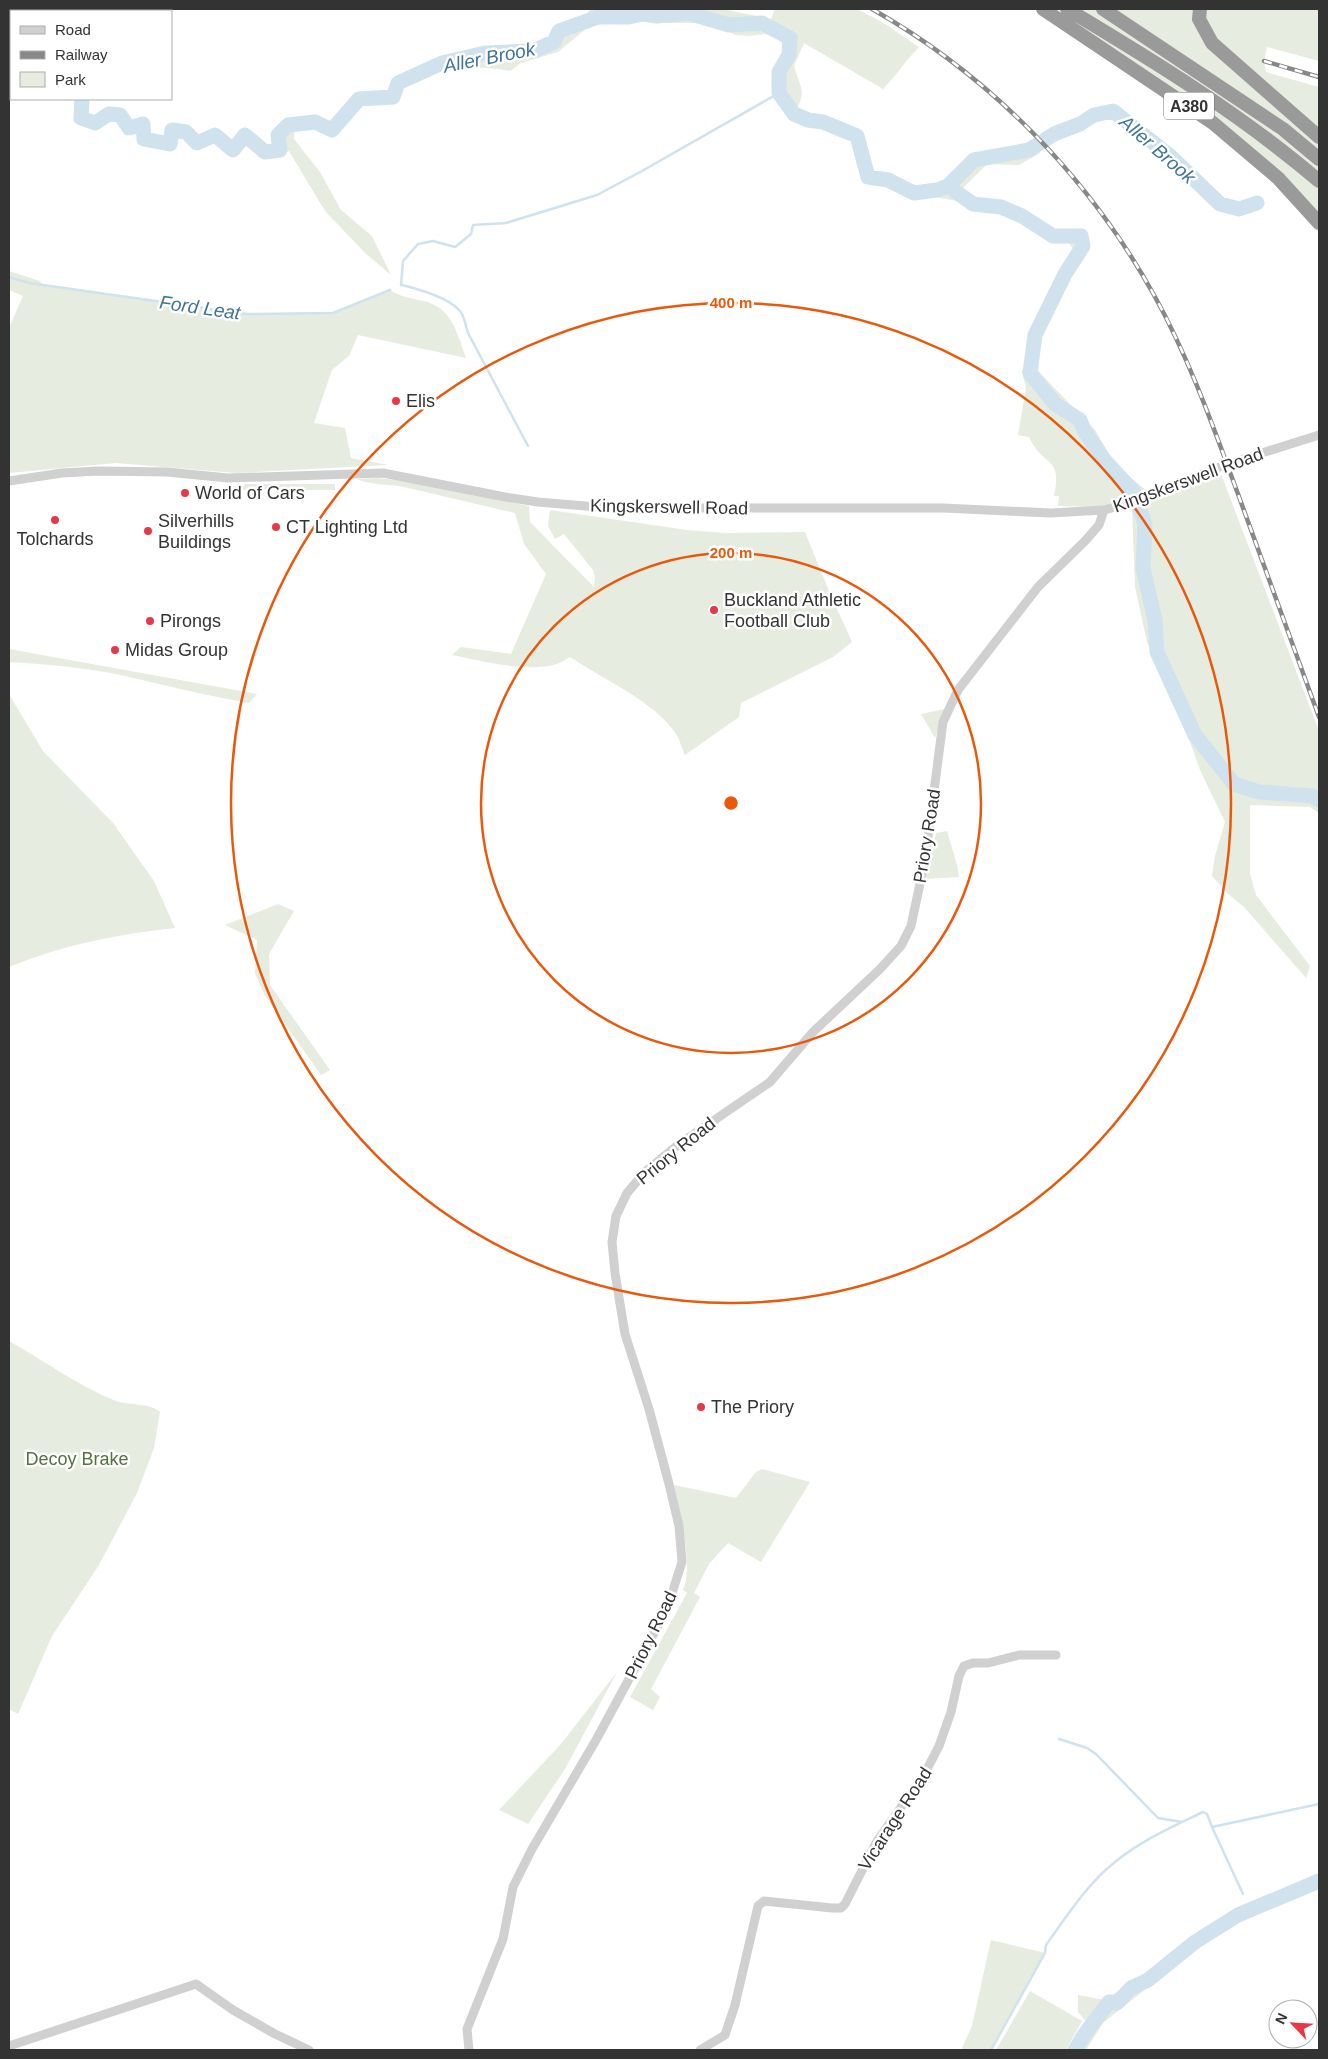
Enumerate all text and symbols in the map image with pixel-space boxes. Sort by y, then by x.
legend [10,10,172,100]
text: Road [55,21,91,38]
water label: Aller Brook [441,38,538,77]
text: Railway [55,46,108,63]
text: Park [55,71,86,88]
road number: A380 [1164,92,1214,120]
water label: Aller Brook [1115,110,1201,189]
water label: Ford Leat [158,291,242,324]
text: 400 m [710,294,752,311]
place label: Elis [406,391,435,411]
marker: Elis [390,395,402,407]
street label: Kingskerswell Road [1110,444,1266,516]
place label: World of Cars [195,483,305,503]
marker: World of Cars [179,487,191,499]
street label: Kingskerswell Road [590,496,748,518]
place label: Silverhills Buildings [158,511,234,552]
marker: Tolchards [49,514,61,526]
place label: CT Lighting Ltd [286,517,408,537]
marker: CT Lighting Ltd [270,521,282,533]
marker: Silverhills Buildings [142,525,154,537]
place label: Tolchards [16,529,94,549]
text: 200 m [710,544,752,561]
place label: Buckland Athletic Football Club [724,590,861,631]
marker: Buckland Athletic Football Club [708,604,720,616]
place label: Pirongs [160,611,221,631]
marker: Pirongs [144,615,156,627]
place label: Midas Group [125,640,228,660]
marker: Midas Group [109,644,121,656]
street label: Priory Road [910,787,944,885]
centre of rings [722,794,740,812]
street label: Priory Road [633,1113,719,1189]
place label: The Priory [711,1397,794,1417]
marker: The Priory [695,1401,707,1413]
park label: Decoy Brake [25,1449,129,1469]
street label: Priory Road [621,1588,681,1682]
street label: Vicarage Road [854,1764,936,1874]
north arrow [1268,1999,1318,2049]
text: N [1272,2011,1291,2026]

